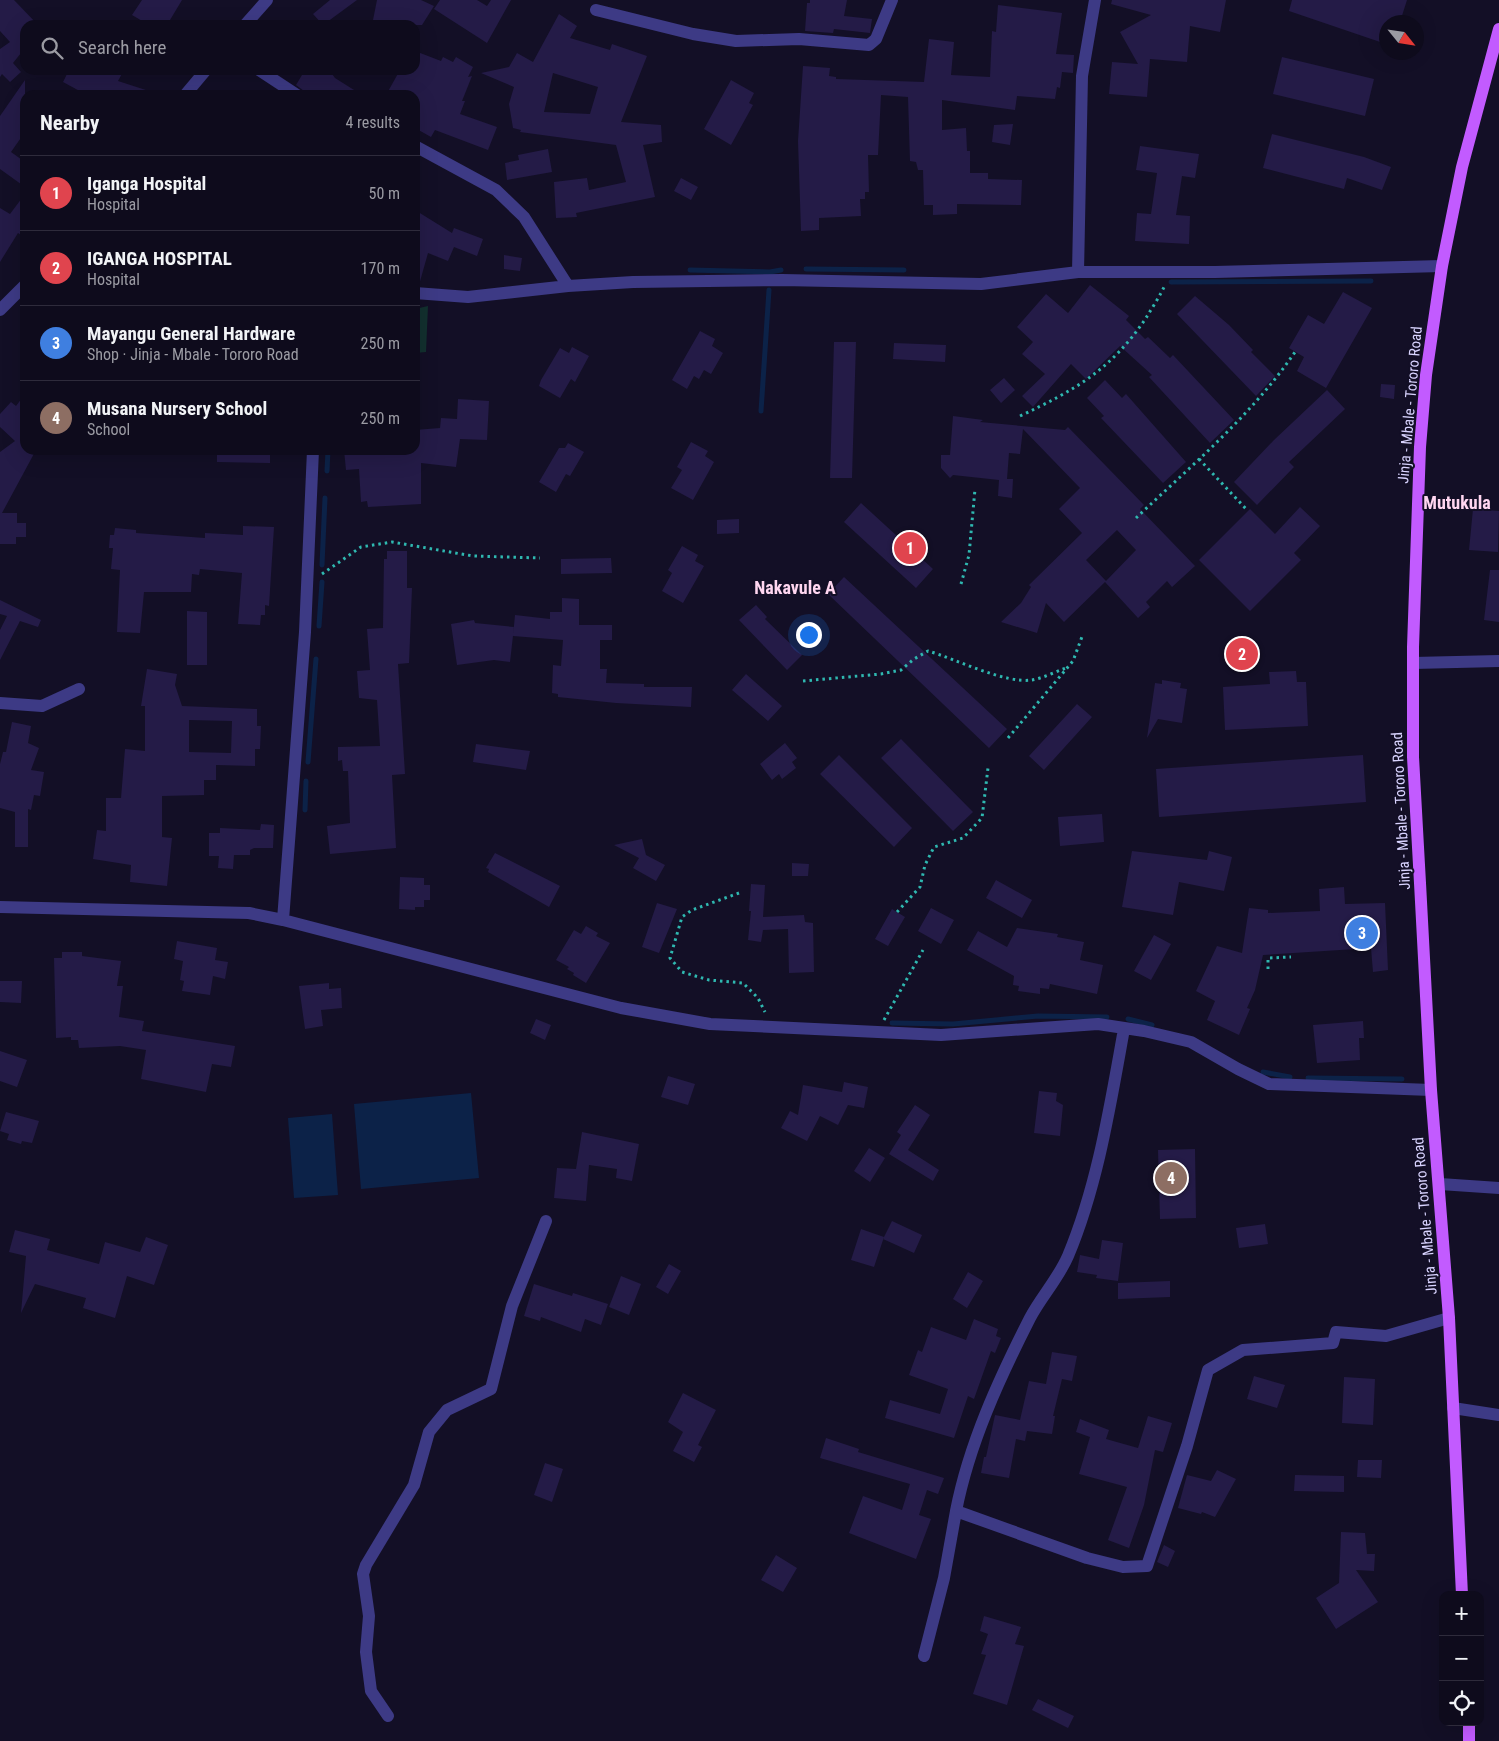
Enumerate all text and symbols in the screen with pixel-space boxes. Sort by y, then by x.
north arrow [1379,15,1424,60]
search box [20,20,420,75]
icon: search [38,34,66,62]
text: Search here [78,36,166,59]
text: Nearby [40,111,99,135]
text: 4 results [345,113,400,132]
text: Iganga Hospital [87,172,206,195]
text: 1 [52,184,60,203]
text: 50 m [368,184,400,203]
text: Hospital [87,195,140,214]
text: IGANGA HOSPITAL [87,247,232,270]
text: 2 [52,259,60,278]
text: 170 m [361,259,400,278]
text: Hospital [87,270,140,289]
text: Mayangu General Hardware [87,322,295,345]
street label: Jinja - Mbale - Tororo Road [1394,326,1426,484]
text: 3 [52,334,60,353]
text: 250 m [361,334,400,353]
text: Shop · Jinja - Mbale - Tororo Road [87,345,299,364]
text: Musana Nursery School [87,397,267,420]
text: 4 [52,409,60,428]
text: 250 m [361,409,400,428]
text: School [87,420,130,439]
district label: Mutukula [1423,492,1491,513]
pin: 1 [894,529,926,567]
district label: Nakavule A [754,577,836,598]
your location [796,622,822,648]
pin: 2 [1226,635,1258,673]
street label: Jinja - Mbale - Tororo Road [1388,732,1414,890]
pin: 3 [1346,914,1378,952]
street label: Jinja - Mbale - Tororo Road [1409,1137,1441,1295]
pin: 4 [1155,1159,1187,1197]
map controls [1439,1591,1484,1726]
button: + [1439,1591,1484,1636]
button: − [1439,1636,1484,1681]
button: locate [1439,1681,1484,1726]

